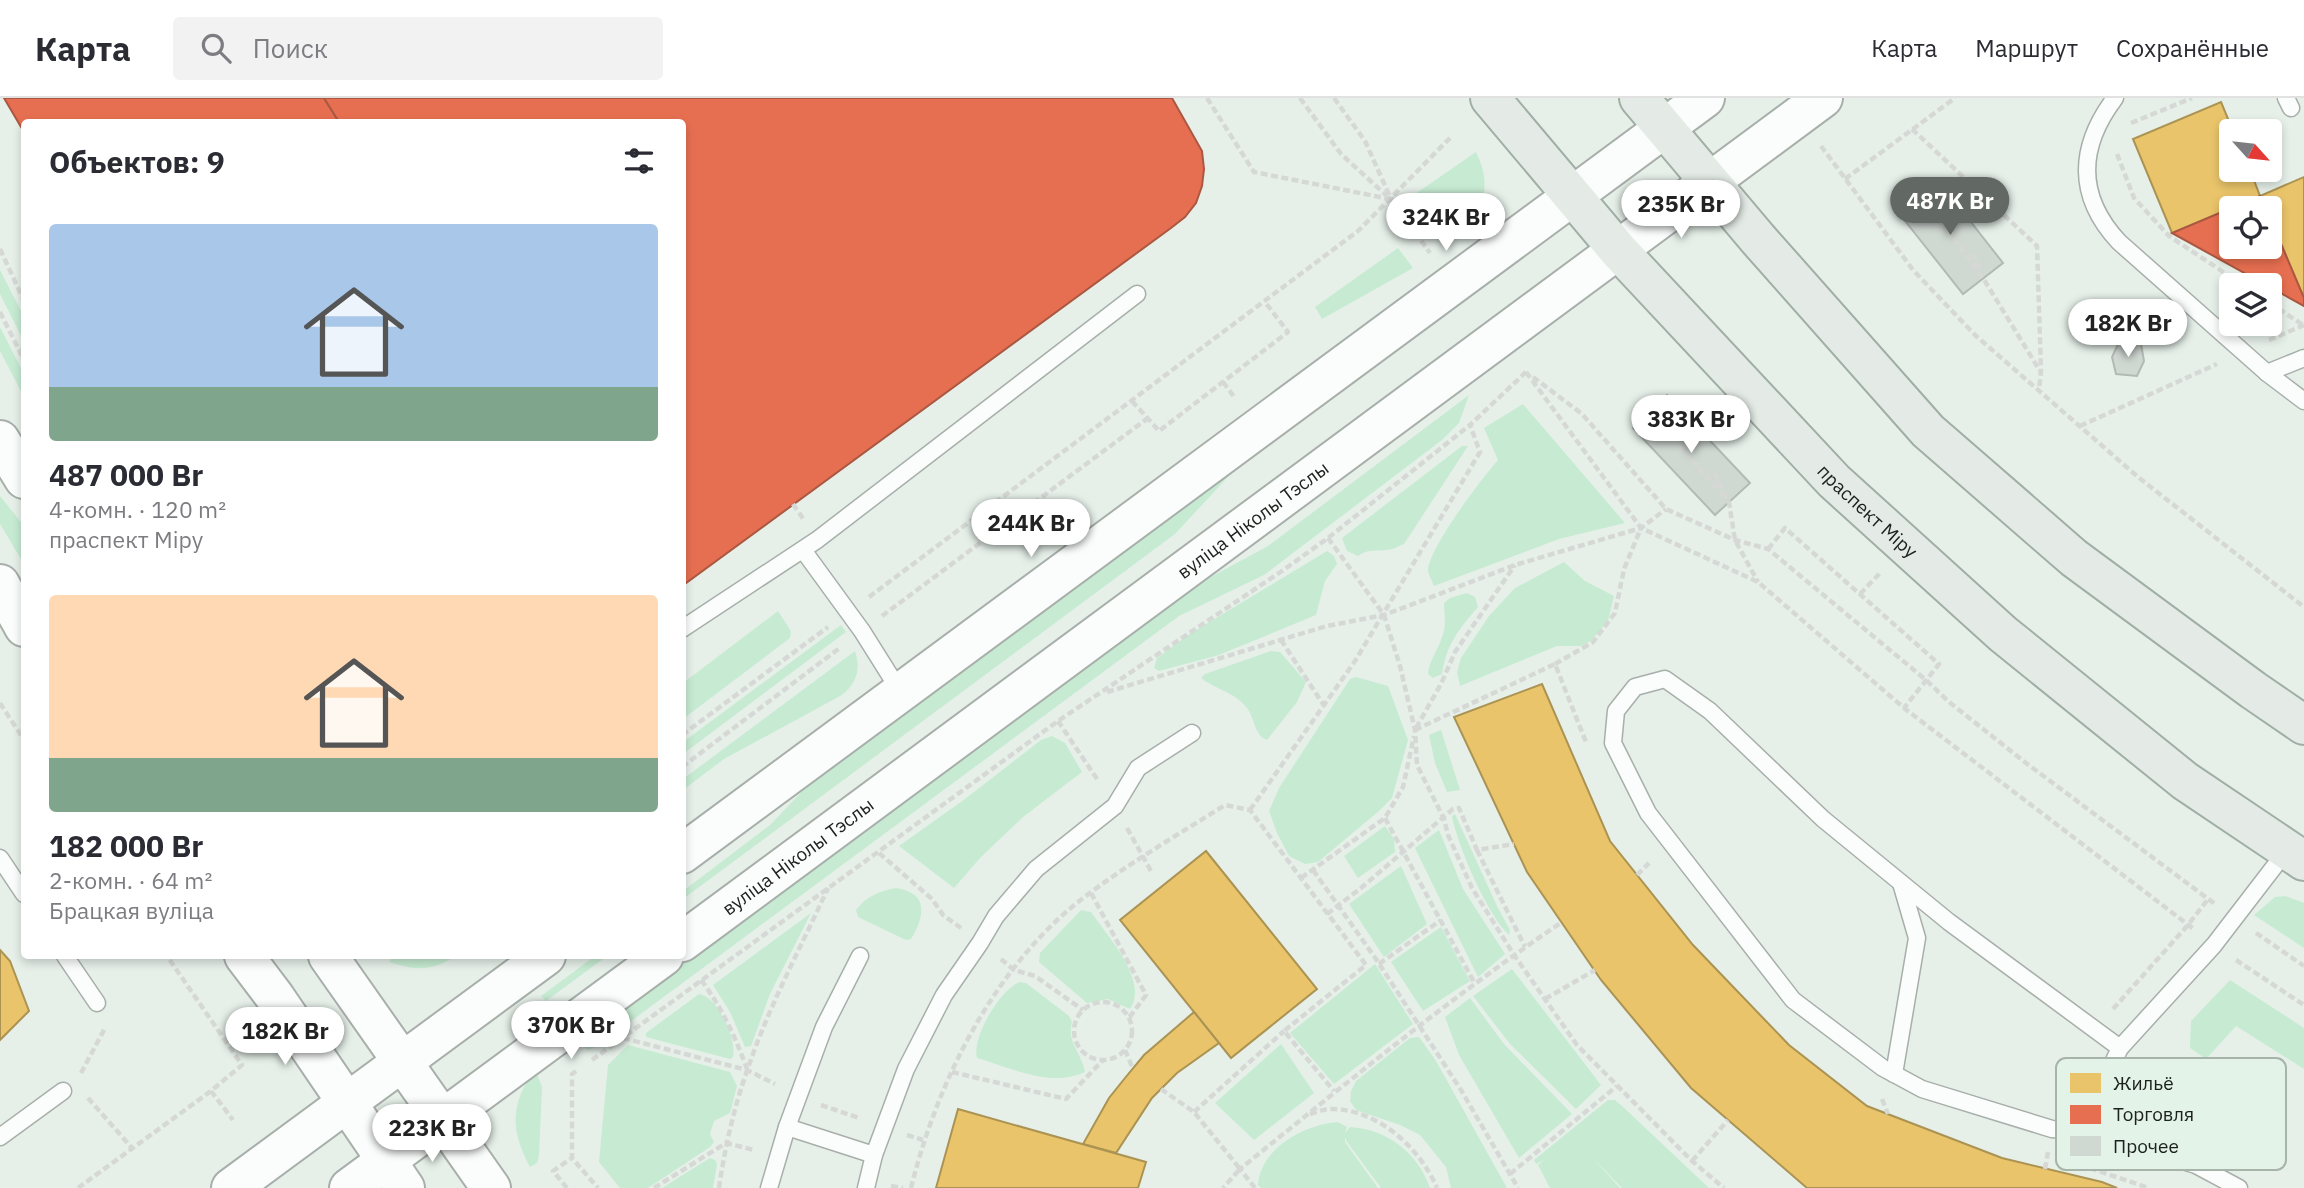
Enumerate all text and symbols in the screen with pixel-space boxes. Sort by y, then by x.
search box [173,17,663,80]
text: Карта [35,27,131,70]
icon: search [197,29,235,67]
text: Поиск [253,31,328,65]
text: Карта [1871,32,1937,64]
text: Маршрут [1975,32,2078,64]
text: Сохранённые [2116,32,2269,64]
north arrow [2219,119,2282,182]
map controls [2219,119,2282,336]
text: Объектов: 9 [49,142,225,181]
icon: filters [620,142,658,180]
pin: 487K Br [1885,178,2015,237]
pin: 235K Br [1616,180,1746,240]
text: 487K Br [1906,185,1994,215]
text: 235K Br [1637,188,1725,218]
pin: 324K Br [1381,194,1511,253]
button: locate [2219,196,2282,259]
text: 324K Br [1402,201,1490,231]
icon: home [291,269,417,395]
button: layers [2219,273,2282,336]
pin: 182K Br [2063,300,2193,359]
text: 182K Br [2084,307,2172,337]
pin: 383K Br [1626,396,1756,455]
text: 383K Br [1647,403,1735,433]
text: 487 000 Br [49,455,203,494]
street label: вуліца Ніколы Тэслы [1172,456,1333,584]
street label: праспект Міру [1812,459,1923,563]
text: 4-комн. · 120 m² [49,494,226,524]
pin: 244K Br [966,500,1096,559]
text: 244K Br [987,507,1075,537]
text: праспект Міру [49,524,203,554]
icon: home [291,640,417,766]
street label: вуліца Ніколы Тэслы [717,792,878,920]
text: 182 000 Br [49,826,203,865]
text: 2-комн. · 64 m² [49,865,212,895]
text: Брацкая вуліца [49,895,214,925]
pin: 370K Br [506,1002,636,1061]
pin: 182K Br [220,1007,350,1067]
text: 370K Br [527,1009,615,1039]
text: 182K Br [241,1015,329,1045]
legend [2056,1058,2286,1170]
text: Жильё [2113,1071,2174,1095]
text: Торговля [2113,1102,2194,1126]
pin: 223K Br [367,1104,497,1164]
text: 223K Br [388,1112,476,1142]
text: Прочее [2113,1134,2179,1158]

